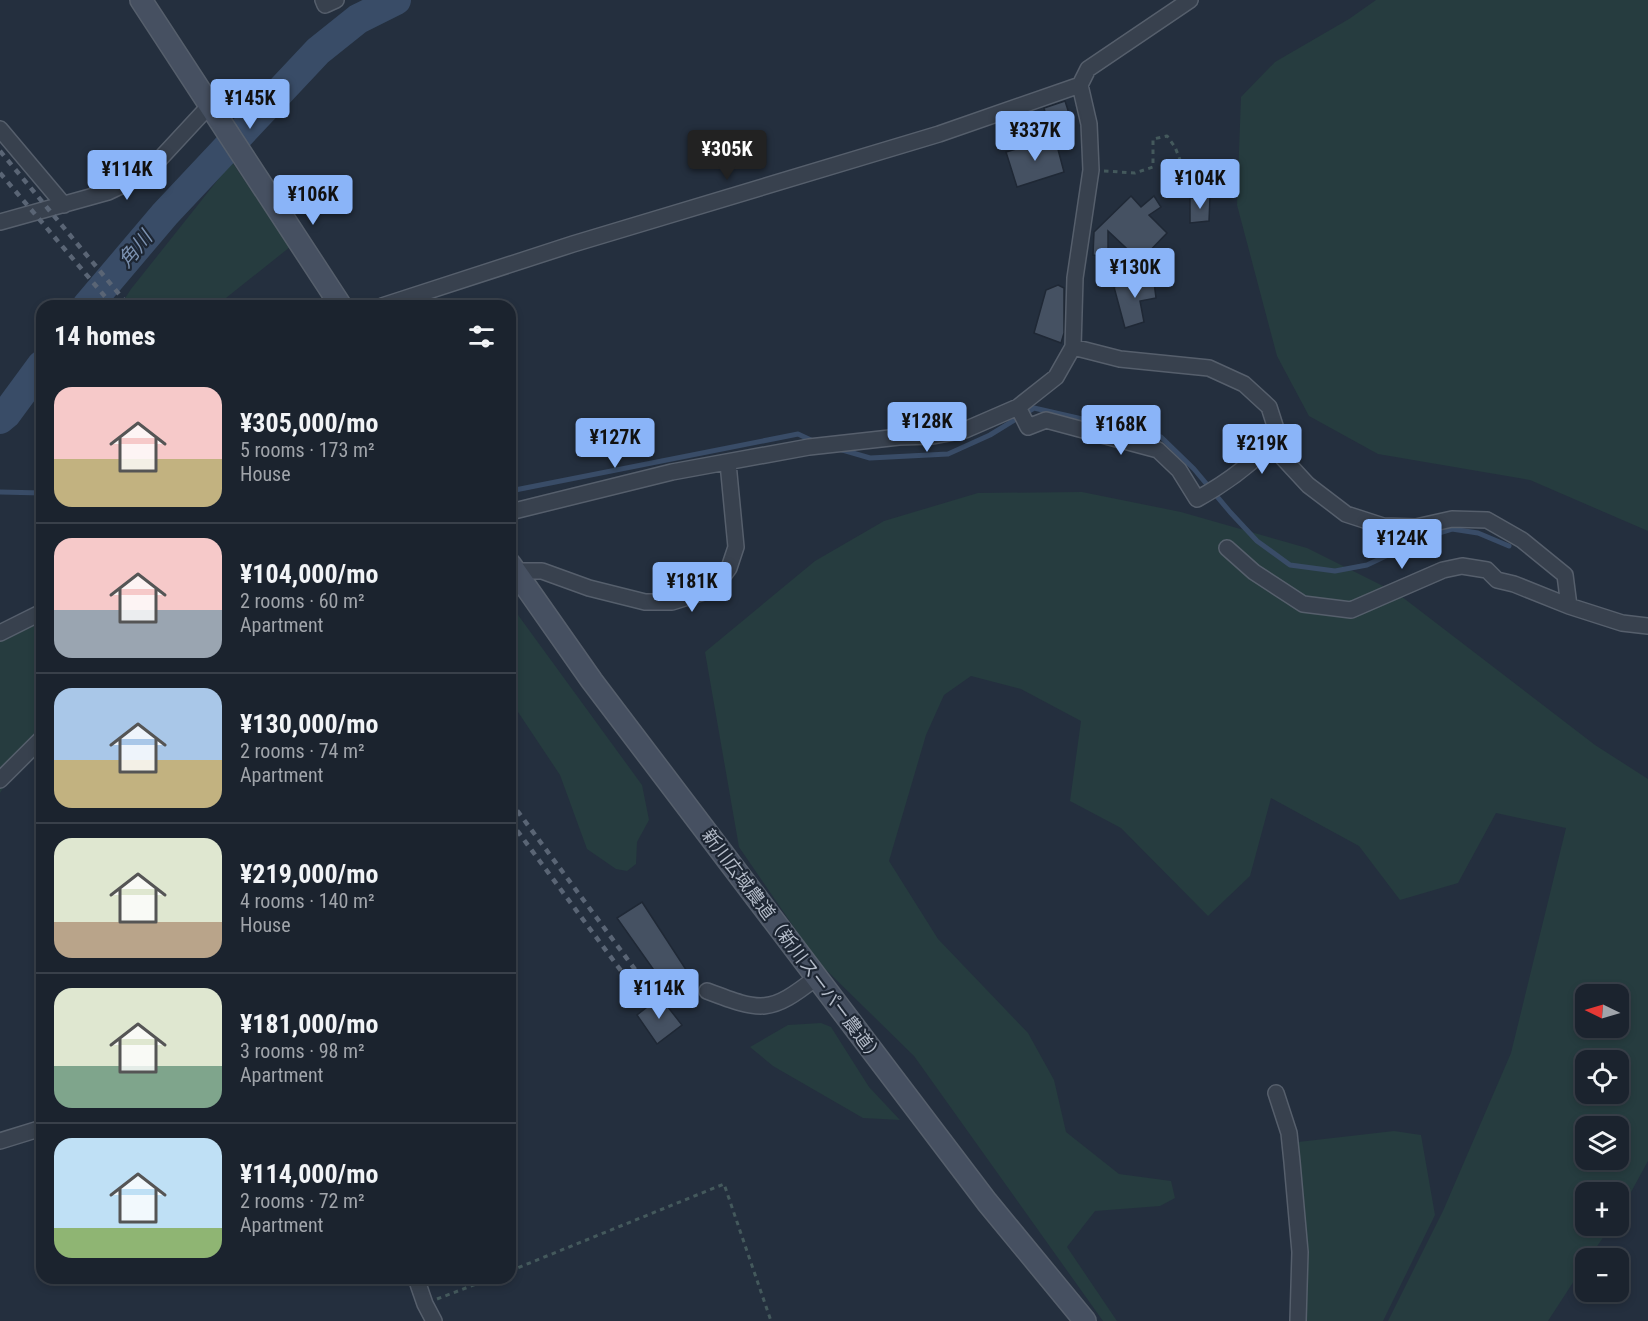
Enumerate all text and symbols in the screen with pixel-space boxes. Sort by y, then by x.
pin: ¥145K [208,79,292,130]
text: ¥145K [225,86,275,110]
pin: ¥337K [993,111,1077,162]
text: ¥337K [1010,118,1060,142]
pin: ¥305K [685,130,769,181]
text: ¥305K [702,137,752,161]
pin: ¥114K [85,150,169,201]
text: ¥114K [102,157,152,181]
pin: ¥104K [1158,159,1242,210]
text: ¥104K [1175,166,1225,190]
pin: ¥106K [271,175,355,226]
text: ¥106K [288,182,338,206]
water label: 角川 [113,224,158,272]
pin: ¥130K [1093,248,1177,299]
text: ¥130K [1110,255,1160,279]
icon: filters [465,320,498,353]
text: 14 homes [54,321,156,351]
pin: ¥128K [885,402,969,453]
pin: ¥168K [1079,405,1163,456]
text: ¥305,000/mo [240,408,378,438]
text: ¥128K [902,409,952,433]
icon: home [102,411,174,483]
text: ¥168K [1096,412,1146,436]
pin: ¥127K [573,418,657,469]
pin: ¥219K [1220,424,1304,475]
text: ¥127K [590,425,640,449]
text: ¥219K [1237,431,1287,455]
text: 5 rooms · 173 m² [240,438,375,462]
text: House [240,462,291,486]
pin: ¥124K [1360,519,1444,570]
text: ¥124K [1377,526,1427,550]
text: ¥104,000/mo [240,559,378,589]
icon: home [102,562,174,634]
pin: ¥181K [650,562,734,613]
text: ¥181K [667,569,717,593]
text: 2 rooms · 60 m² [240,589,365,613]
text: Apartment [240,613,324,637]
text: ¥130,000/mo [240,709,378,739]
icon: home [102,712,174,784]
text: 2 rooms · 74 m² [240,739,365,763]
text: Apartment [240,763,324,787]
street label: 新川広域農道（新川スーパー農道） [698,825,888,1067]
text: ¥219,000/mo [240,859,378,889]
icon: home [102,862,174,934]
text: 4 rooms · 140 m² [240,889,375,913]
text: House [240,913,291,937]
pin: ¥114K [617,969,701,1020]
text: ¥114K [634,976,684,1000]
north arrow [1575,984,1629,1038]
map controls [1575,984,1629,1302]
text: ¥181,000/mo [240,1009,378,1039]
icon: home [102,1012,174,1084]
text: 3 rooms · 98 m² [240,1039,365,1063]
button: locate [1575,1050,1629,1104]
text: Apartment [240,1063,324,1087]
button: layers [1575,1116,1629,1170]
text: ¥114,000/mo [240,1159,378,1189]
icon: home [102,1162,174,1234]
button: + [1575,1182,1629,1236]
text: 2 rooms · 72 m² [240,1189,365,1213]
text: Apartment [240,1213,324,1237]
button: − [1575,1248,1629,1302]

